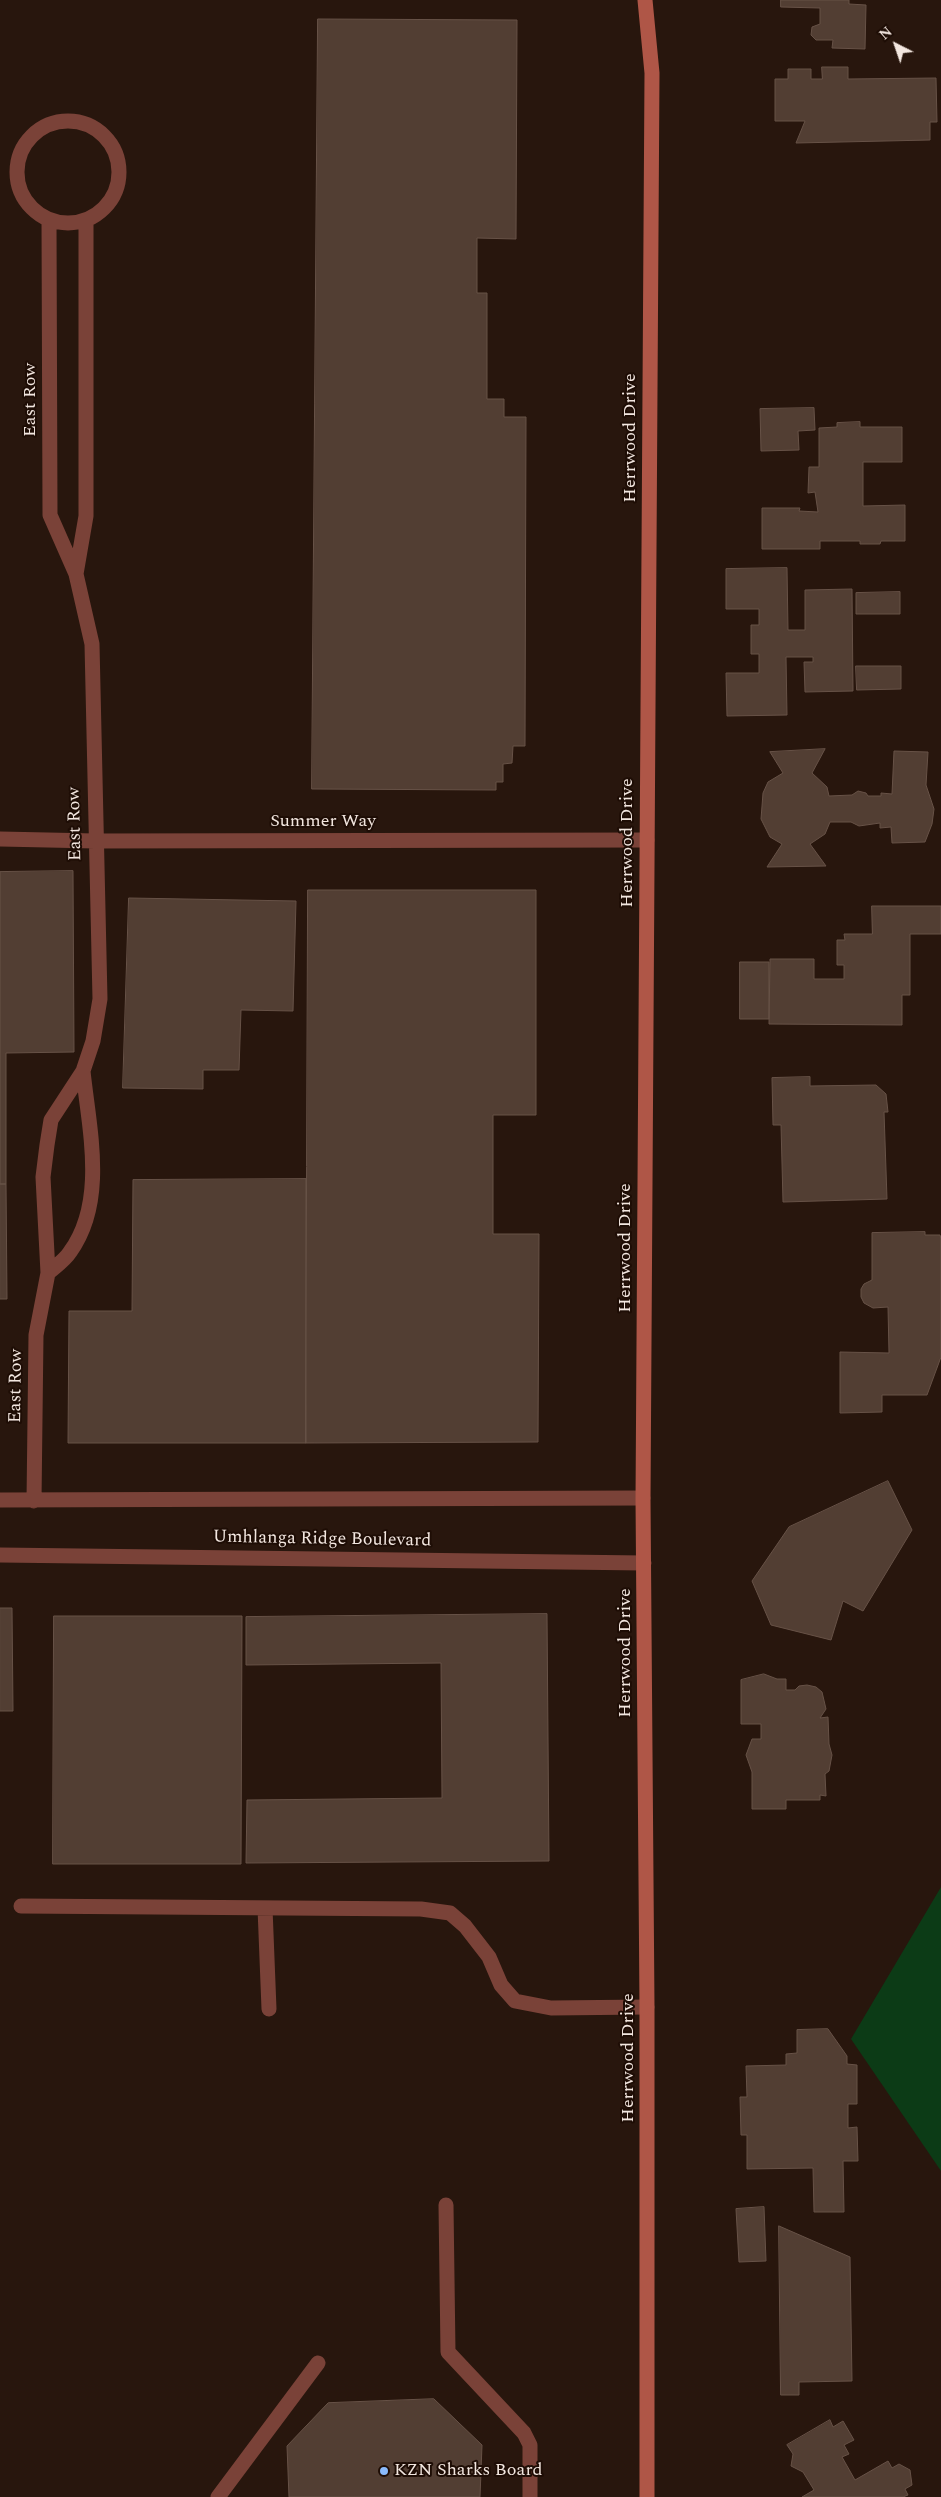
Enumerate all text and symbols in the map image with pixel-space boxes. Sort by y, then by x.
north arrow [871,20,921,70]
text: N [875,22,897,45]
street label: East Row [20,363,42,437]
street label: Herrwood Drive [620,373,642,503]
street label: Herrwood Drive [617,778,639,908]
street label: East Row [65,787,87,861]
street label: Summer Way [270,811,376,833]
street label: Herrwood Drive [615,1183,637,1313]
street label: East Row [6,1349,28,1423]
street label: Umhlanga Ridge Boulevard [213,1527,431,1553]
street label: Herrwood Drive [615,1588,637,1718]
street label: Herrwood Drive [618,1993,640,2123]
place label: KZN Sharks Board [394,2460,543,2482]
marker: KZN Sharks Board [378,2465,390,2477]

